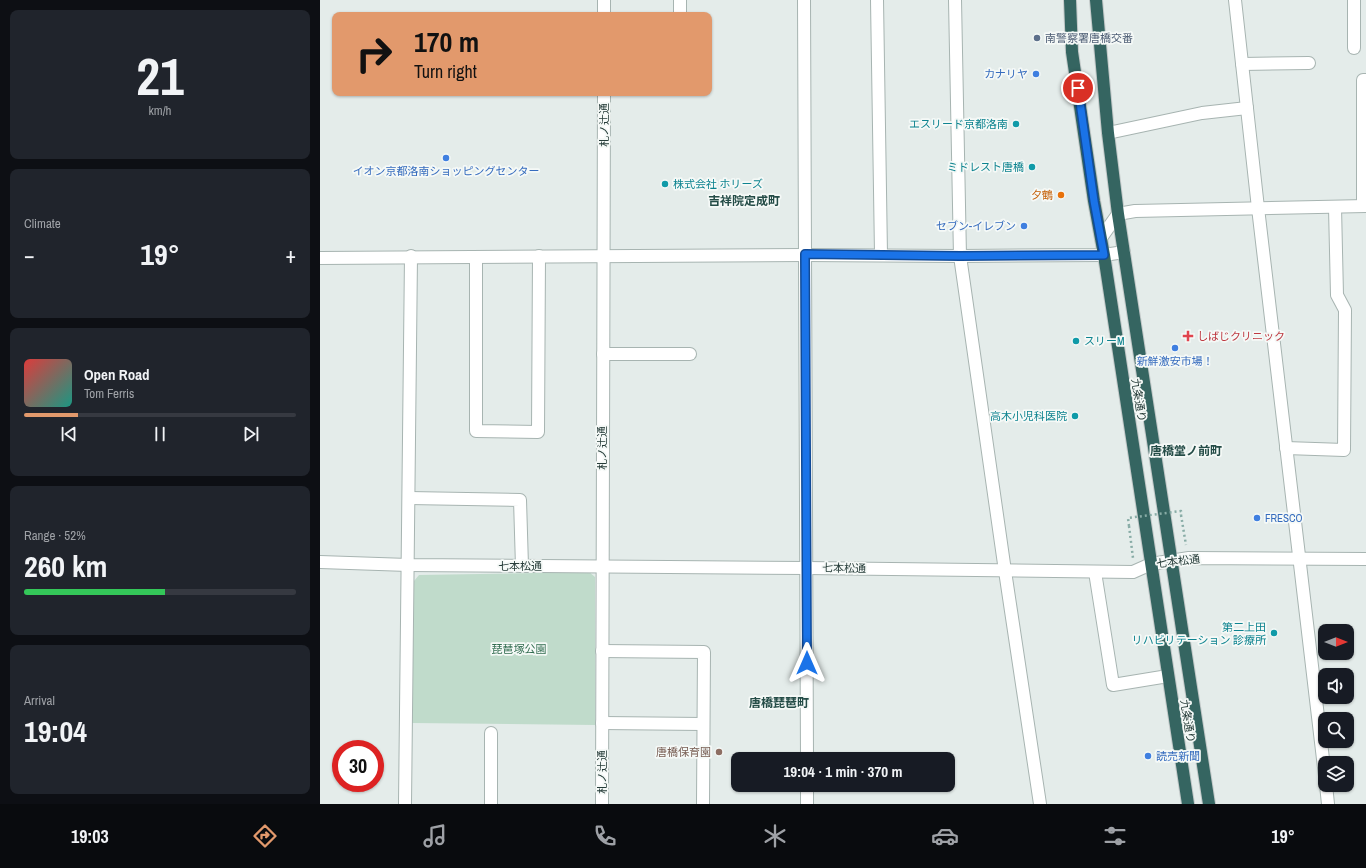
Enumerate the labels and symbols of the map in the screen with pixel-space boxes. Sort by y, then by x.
place label: 南警察署唐橋交番 [1045,31,1133,45]
marker: 南警察署唐橋交番 [1032,33,1042,43]
place label: カナリヤ [984,67,1028,81]
marker: カナリヤ [1031,69,1041,79]
pin [1061,71,1095,105]
street label: 札ノ辻通 [597,103,611,147]
place label: エスリード京都洛南 [909,117,1008,131]
marker: エスリード京都洛南 [1011,119,1021,129]
marker: イオン京都洛南ショッピングセンター [441,153,451,163]
place label: ミドレスト唐橋 [947,160,1024,174]
marker: ミドレスト唐橋 [1027,162,1037,172]
place label: イオン京都洛南ショッピングセンター [353,164,540,178]
place label: 株式会社 ホリーズ [673,177,763,191]
marker: 株式会社 ホリーズ [660,179,670,189]
place label: 夕鶴 [1031,188,1053,202]
marker: 夕鶴 [1056,190,1066,200]
district label: 吉祥院定成町 [708,193,780,209]
place label: セブン-イレブン [936,219,1016,233]
marker: セブン-イレブン [1019,221,1029,231]
place label: しばじクリニック [1197,329,1285,343]
marker: しばじクリニック [1182,330,1194,342]
place label: スリーM [1084,334,1125,348]
marker: スリーM [1071,336,1081,346]
marker: 新鮮激安市場！ [1170,343,1180,353]
place label: 新鮮激安市場！ [1137,354,1214,368]
street label: 九条通り [1129,377,1149,423]
place label: 高木小児科医院 [990,409,1067,423]
marker: 高木小児科医院 [1070,411,1080,421]
street label: 札ノ辻通 [595,426,609,470]
district label: 唐橋堂ノ前町 [1150,443,1222,459]
place label: FRESCO [1265,511,1303,525]
marker: FRESCO [1252,513,1262,523]
street label: 七本松通 [1155,551,1201,571]
street label: 七本松通 [498,559,542,573]
street label: 七本松通 [822,561,866,575]
place label: 第二上田 リハビリテーション 診療所 [1132,620,1267,647]
north arrow [1318,624,1354,660]
marker: 第二上田 リハビリテーション 診療所 [1269,628,1279,638]
park label: 琵琶塚公園 [492,642,547,656]
position arrow [786,642,828,684]
district label: 唐橋琵琶町 [749,695,809,711]
street label: 九条通り [1178,698,1198,744]
speed limit sign: 30 [332,740,384,792]
place label: 唐橋保育園 [656,745,711,759]
marker: 唐橋保育園 [714,747,724,757]
place label: 読売新聞 [1156,749,1200,763]
street label: 札ノ辻通 [595,750,609,794]
marker: 読売新聞 [1143,751,1153,761]

